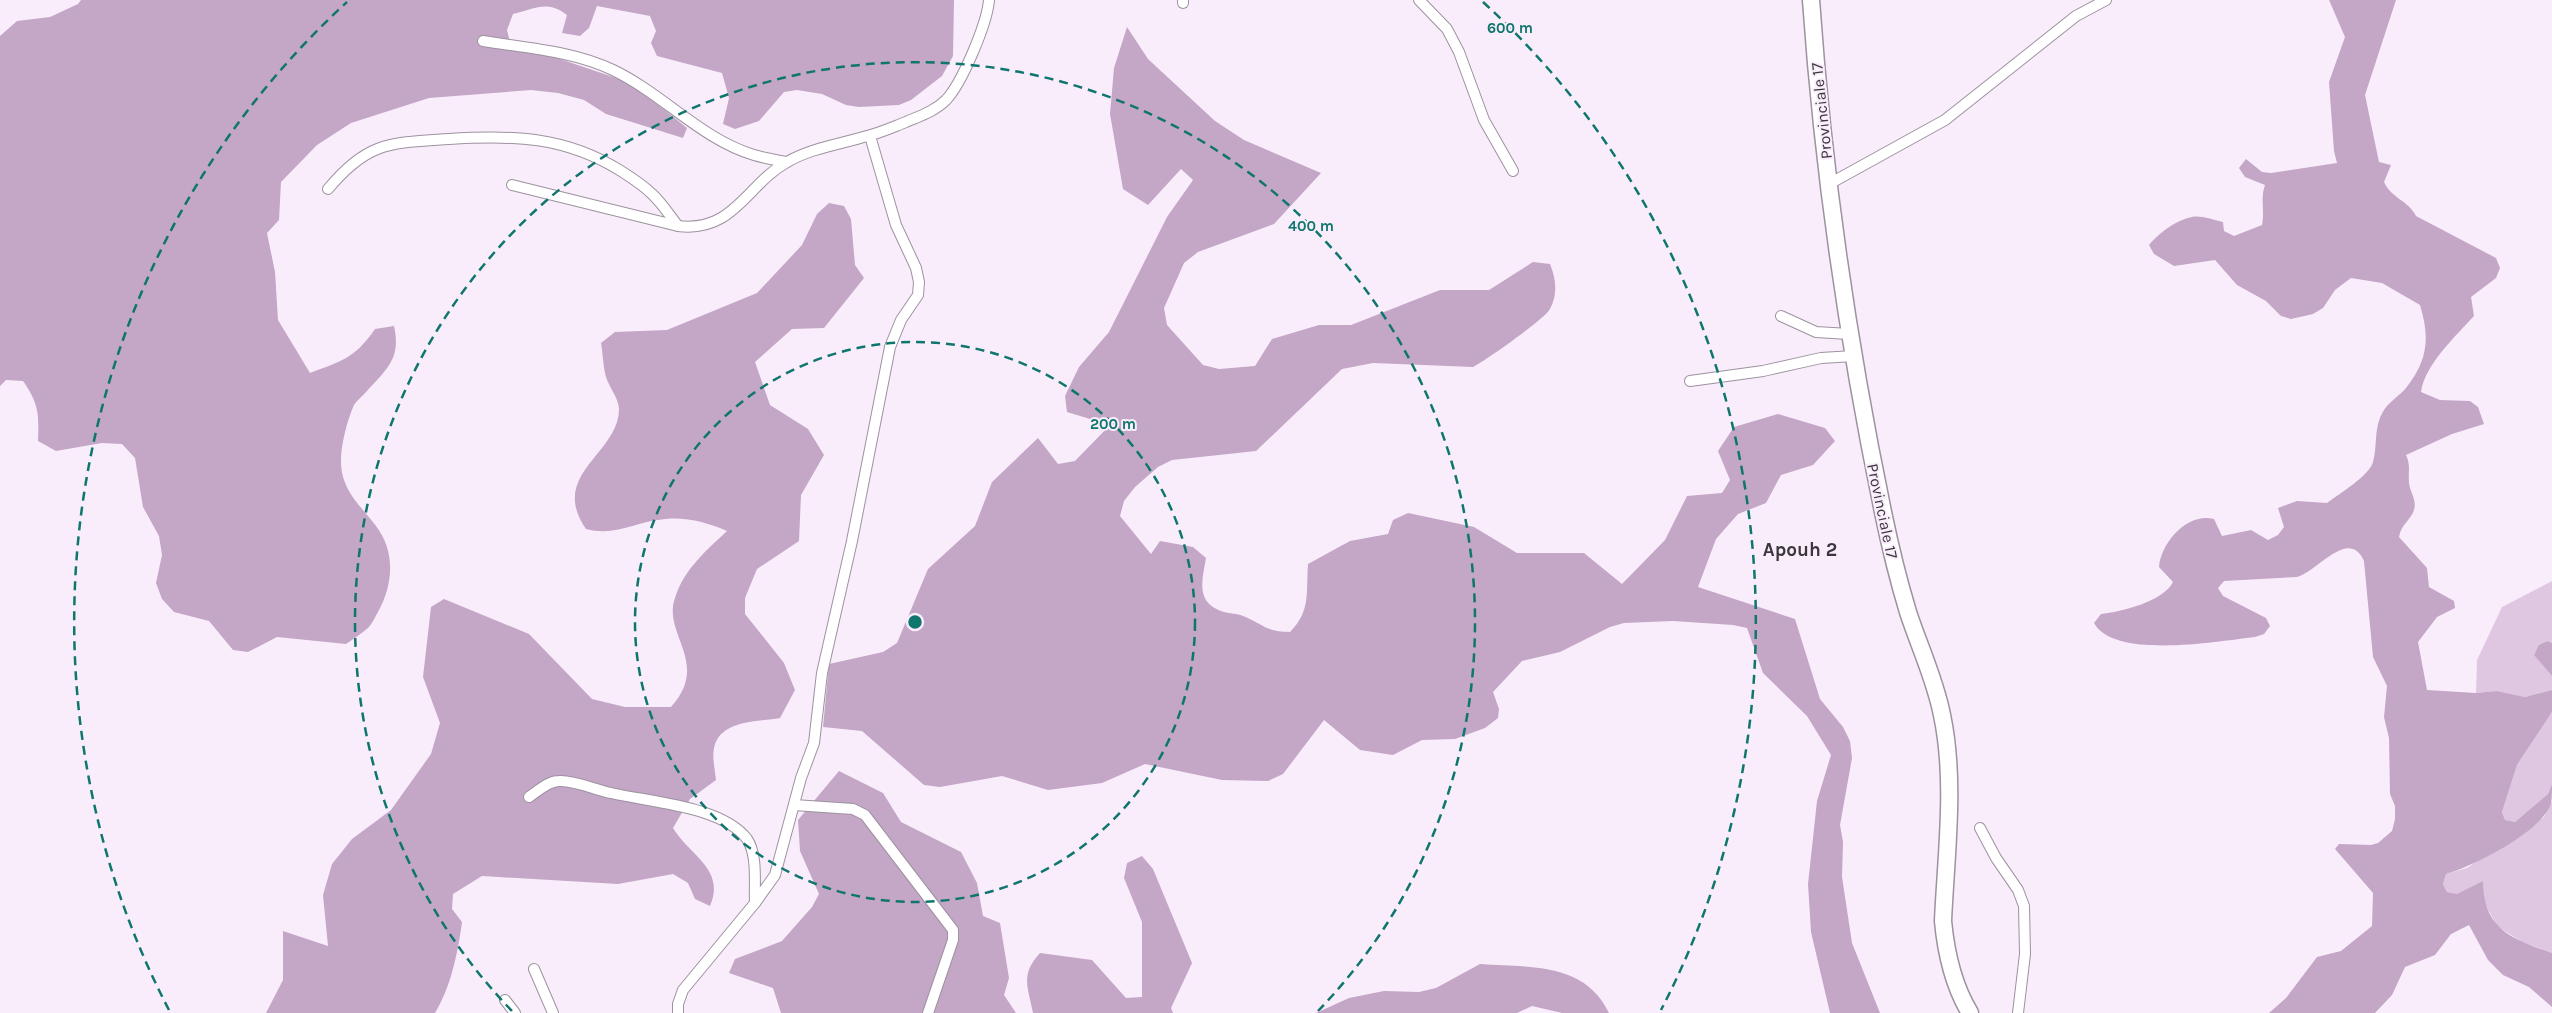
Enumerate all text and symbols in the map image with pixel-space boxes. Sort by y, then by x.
text: 600 m [1487,19,1533,37]
street label: Provinciale 17 [1807,61,1836,160]
text: 400 m [1288,217,1334,235]
text: 200 m [1090,415,1136,433]
street label: Provinciale 17 [1863,462,1902,561]
district label: Apouh 2 [1763,539,1837,561]
centre of rings [906,613,924,631]

